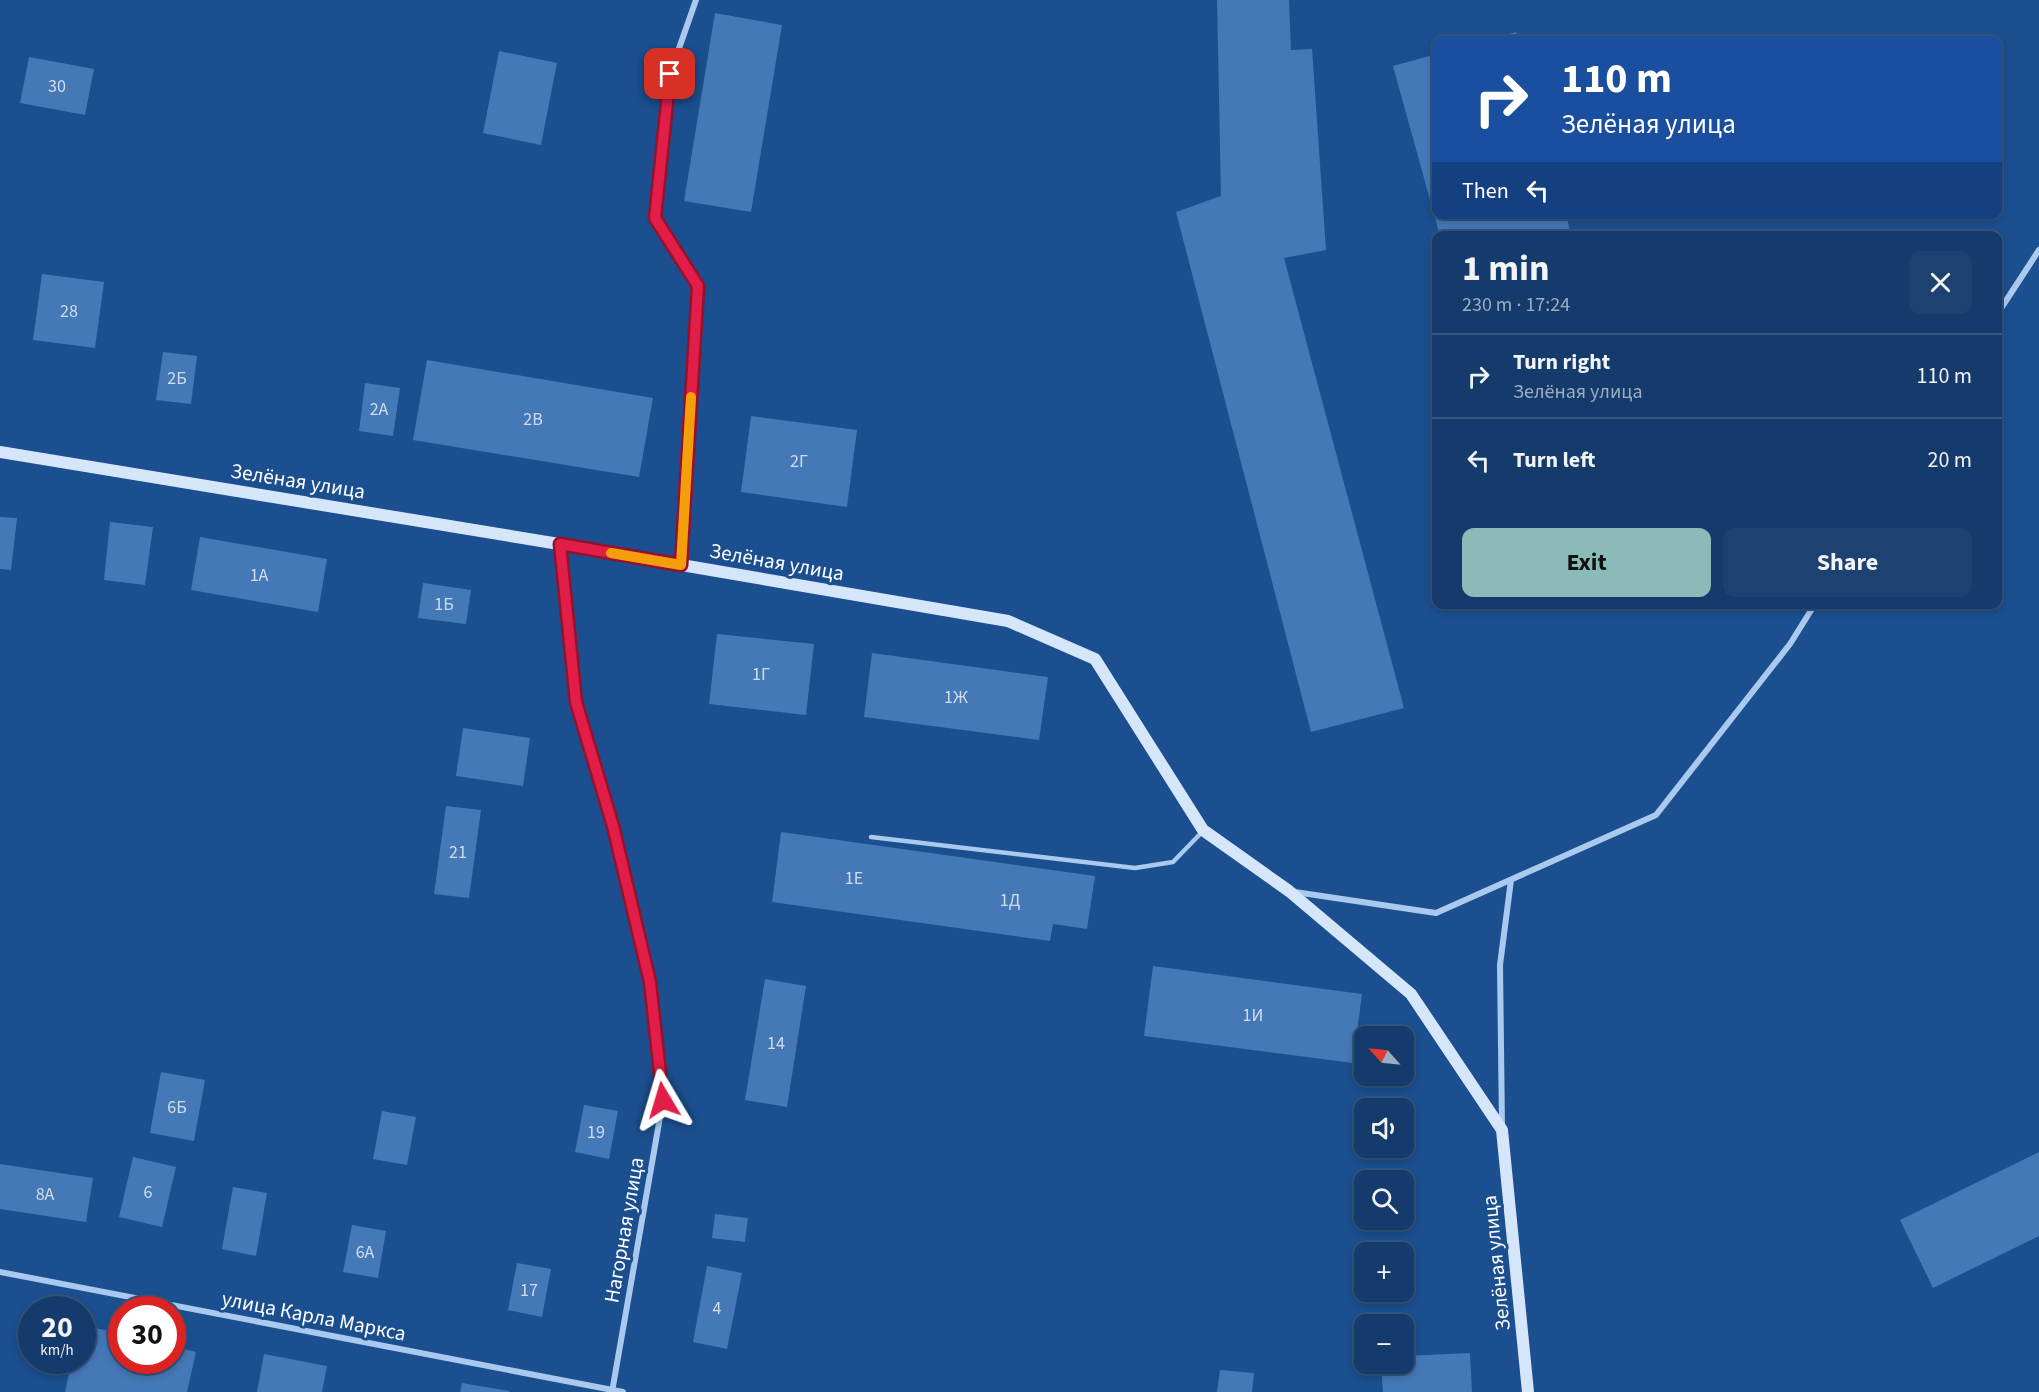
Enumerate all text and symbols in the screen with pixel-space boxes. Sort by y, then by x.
pin [644,48,695,99]
text: 110 m [1561,49,1672,109]
icon: arrive [653,57,686,90]
icon: right [1462,60,1540,138]
house number: 30 [48,74,66,99]
text: Зелёная улица [1561,105,1736,144]
icon: left [1521,174,1554,207]
text: Then [1462,175,1509,207]
text: 1 min [1462,243,1550,294]
button: close [1909,251,1972,314]
text: 230 m · 17:24 [1462,291,1570,319]
house number: 28 [60,299,78,324]
text: Turn right [1513,346,1610,378]
icon: right [1462,360,1495,393]
text: 110 m [1917,360,1972,392]
house number: 2Б [167,366,187,391]
text: Зелёная улица [1513,378,1643,406]
house number: 2А [370,397,389,422]
house number: 2В [523,407,543,432]
icon: left [1462,444,1495,477]
text: Turn left [1513,444,1595,476]
text: 20 m [1927,444,1972,476]
house number: 2Г [790,449,808,474]
street label: Зелёная улица [228,456,368,506]
button: Exit [1462,528,1711,597]
button: Share [1723,528,1972,597]
street label: Зелёная улица [707,535,847,589]
house number: 1А [250,563,269,588]
house number: 1Б [434,592,454,617]
house number: 1Г [752,662,770,687]
house number: 1Ж [944,685,968,710]
house number: 21 [449,840,467,865]
house number: 1Е [845,866,863,891]
house number: 1Д [1000,888,1021,913]
house number: 1И [1243,1003,1263,1028]
north arrow [1354,1026,1414,1086]
map controls [1354,1026,1414,1374]
house number: 14 [767,1031,785,1056]
position arrow [631,1068,695,1132]
house number: 6Б [167,1095,187,1120]
button: sound [1354,1098,1414,1158]
house number: 19 [587,1120,605,1145]
street label: Нагорная улица [596,1155,652,1305]
button: search [1354,1170,1414,1230]
house number: 6 [144,1180,153,1205]
house number: 8А [36,1182,55,1207]
street label: Зелёная улица [1474,1194,1518,1332]
house number: 6А [356,1240,375,1265]
button: + [1354,1242,1414,1302]
house number: 17 [520,1278,538,1303]
street label: улица Карла Маркса [219,1283,409,1349]
speed limit sign: 30 [108,1296,186,1374]
house number: 4 [713,1296,722,1321]
text: 20 [41,1306,73,1349]
button: − [1354,1314,1414,1374]
text: km/h [40,1340,74,1361]

